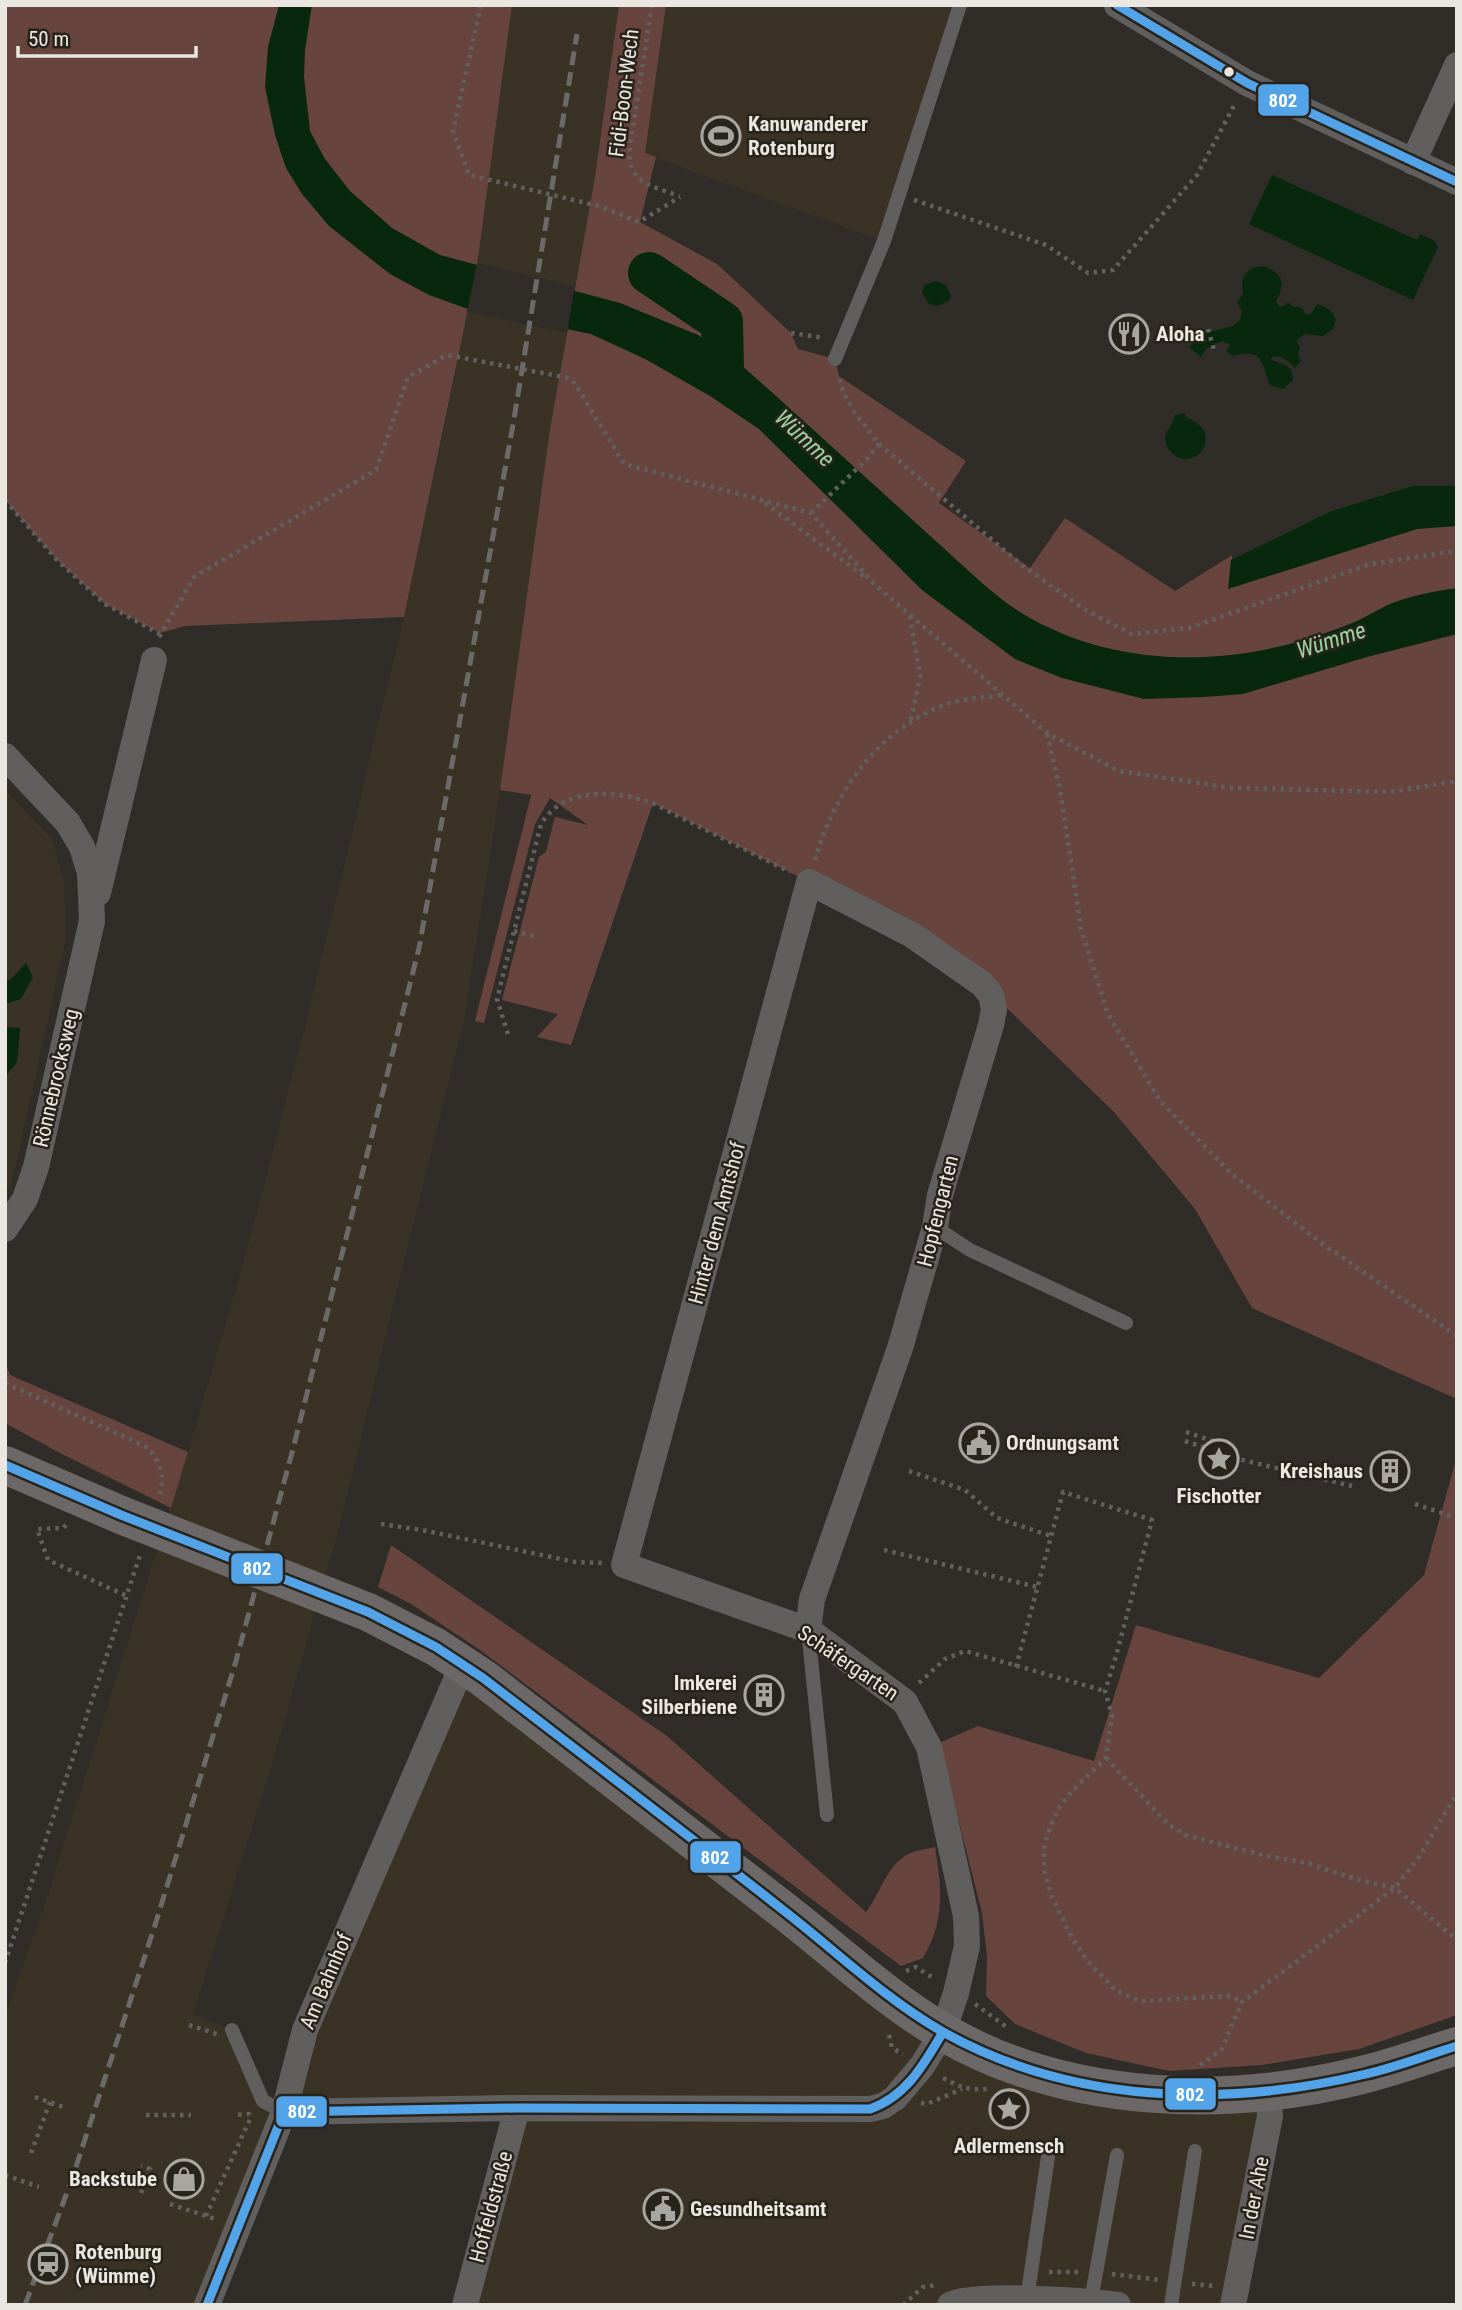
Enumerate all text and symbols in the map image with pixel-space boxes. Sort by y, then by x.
scale bar [18,14,196,58]
text: 50 m [28,27,69,51]
street label: Fidi-Boon-Wech [604,28,644,158]
unlabelled marker [1222,65,1236,79]
line badge: 802 [1257,83,1310,117]
text: 802 [1269,89,1297,112]
place label: Kanuwanderer Rotenburg [748,112,868,160]
sports icon: Kanuwanderer Rotenburg [700,115,742,157]
restaurant icon: Aloha [1108,313,1150,355]
place label: Aloha [1156,322,1205,346]
water label: Wümme [769,404,840,473]
water label: Wümme [1293,617,1369,664]
street label: Rönnebrocksweg [28,1006,84,1150]
street label: Hinter dem Amtshof [684,1139,750,1307]
street label: Hopfengarten [913,1153,963,1269]
public building icon: Ordnungsamt [958,1422,1000,1464]
place label: Ordnungsamt [1006,1431,1119,1455]
place icon: Fischotter [1198,1438,1240,1480]
building icon: Kreishaus [1369,1450,1411,1492]
place label: Kreishaus [1280,1459,1363,1483]
place label: Fischotter [1176,1484,1262,1508]
line badge: 802 [230,1552,284,1585]
text: 802 [243,1557,271,1580]
street label: Schäfergarten [793,1620,903,1706]
place label: Imkerei Silberbiene [642,1671,737,1719]
building icon: Imkerei Silberbiene [743,1674,785,1716]
line badge: 802 [689,1840,742,1874]
text: 802 [701,1846,729,1869]
street label: Am Bahnhof [295,1929,357,2033]
line badge: 802 [1164,2077,1217,2111]
text: 802 [1176,2083,1204,2106]
place icon: Adlermensch [988,2088,1030,2130]
line badge: 802 [275,2095,328,2128]
text: 802 [288,2100,316,2123]
place label: Adlermensch [954,2134,1064,2158]
street label: Hoffeldstraße [465,2149,517,2265]
street label: In der Ahe [1234,2154,1274,2241]
shop icon: Backstube [163,2158,205,2200]
place label: Backstube [69,2167,157,2191]
public building icon: Gesundheitsamt [642,2188,684,2230]
place label: Gesundheitsamt [690,2197,827,2221]
place label: Rotenburg (Wümme) [75,2240,162,2288]
station icon: Rotenburg (Wümme) [27,2243,69,2285]

